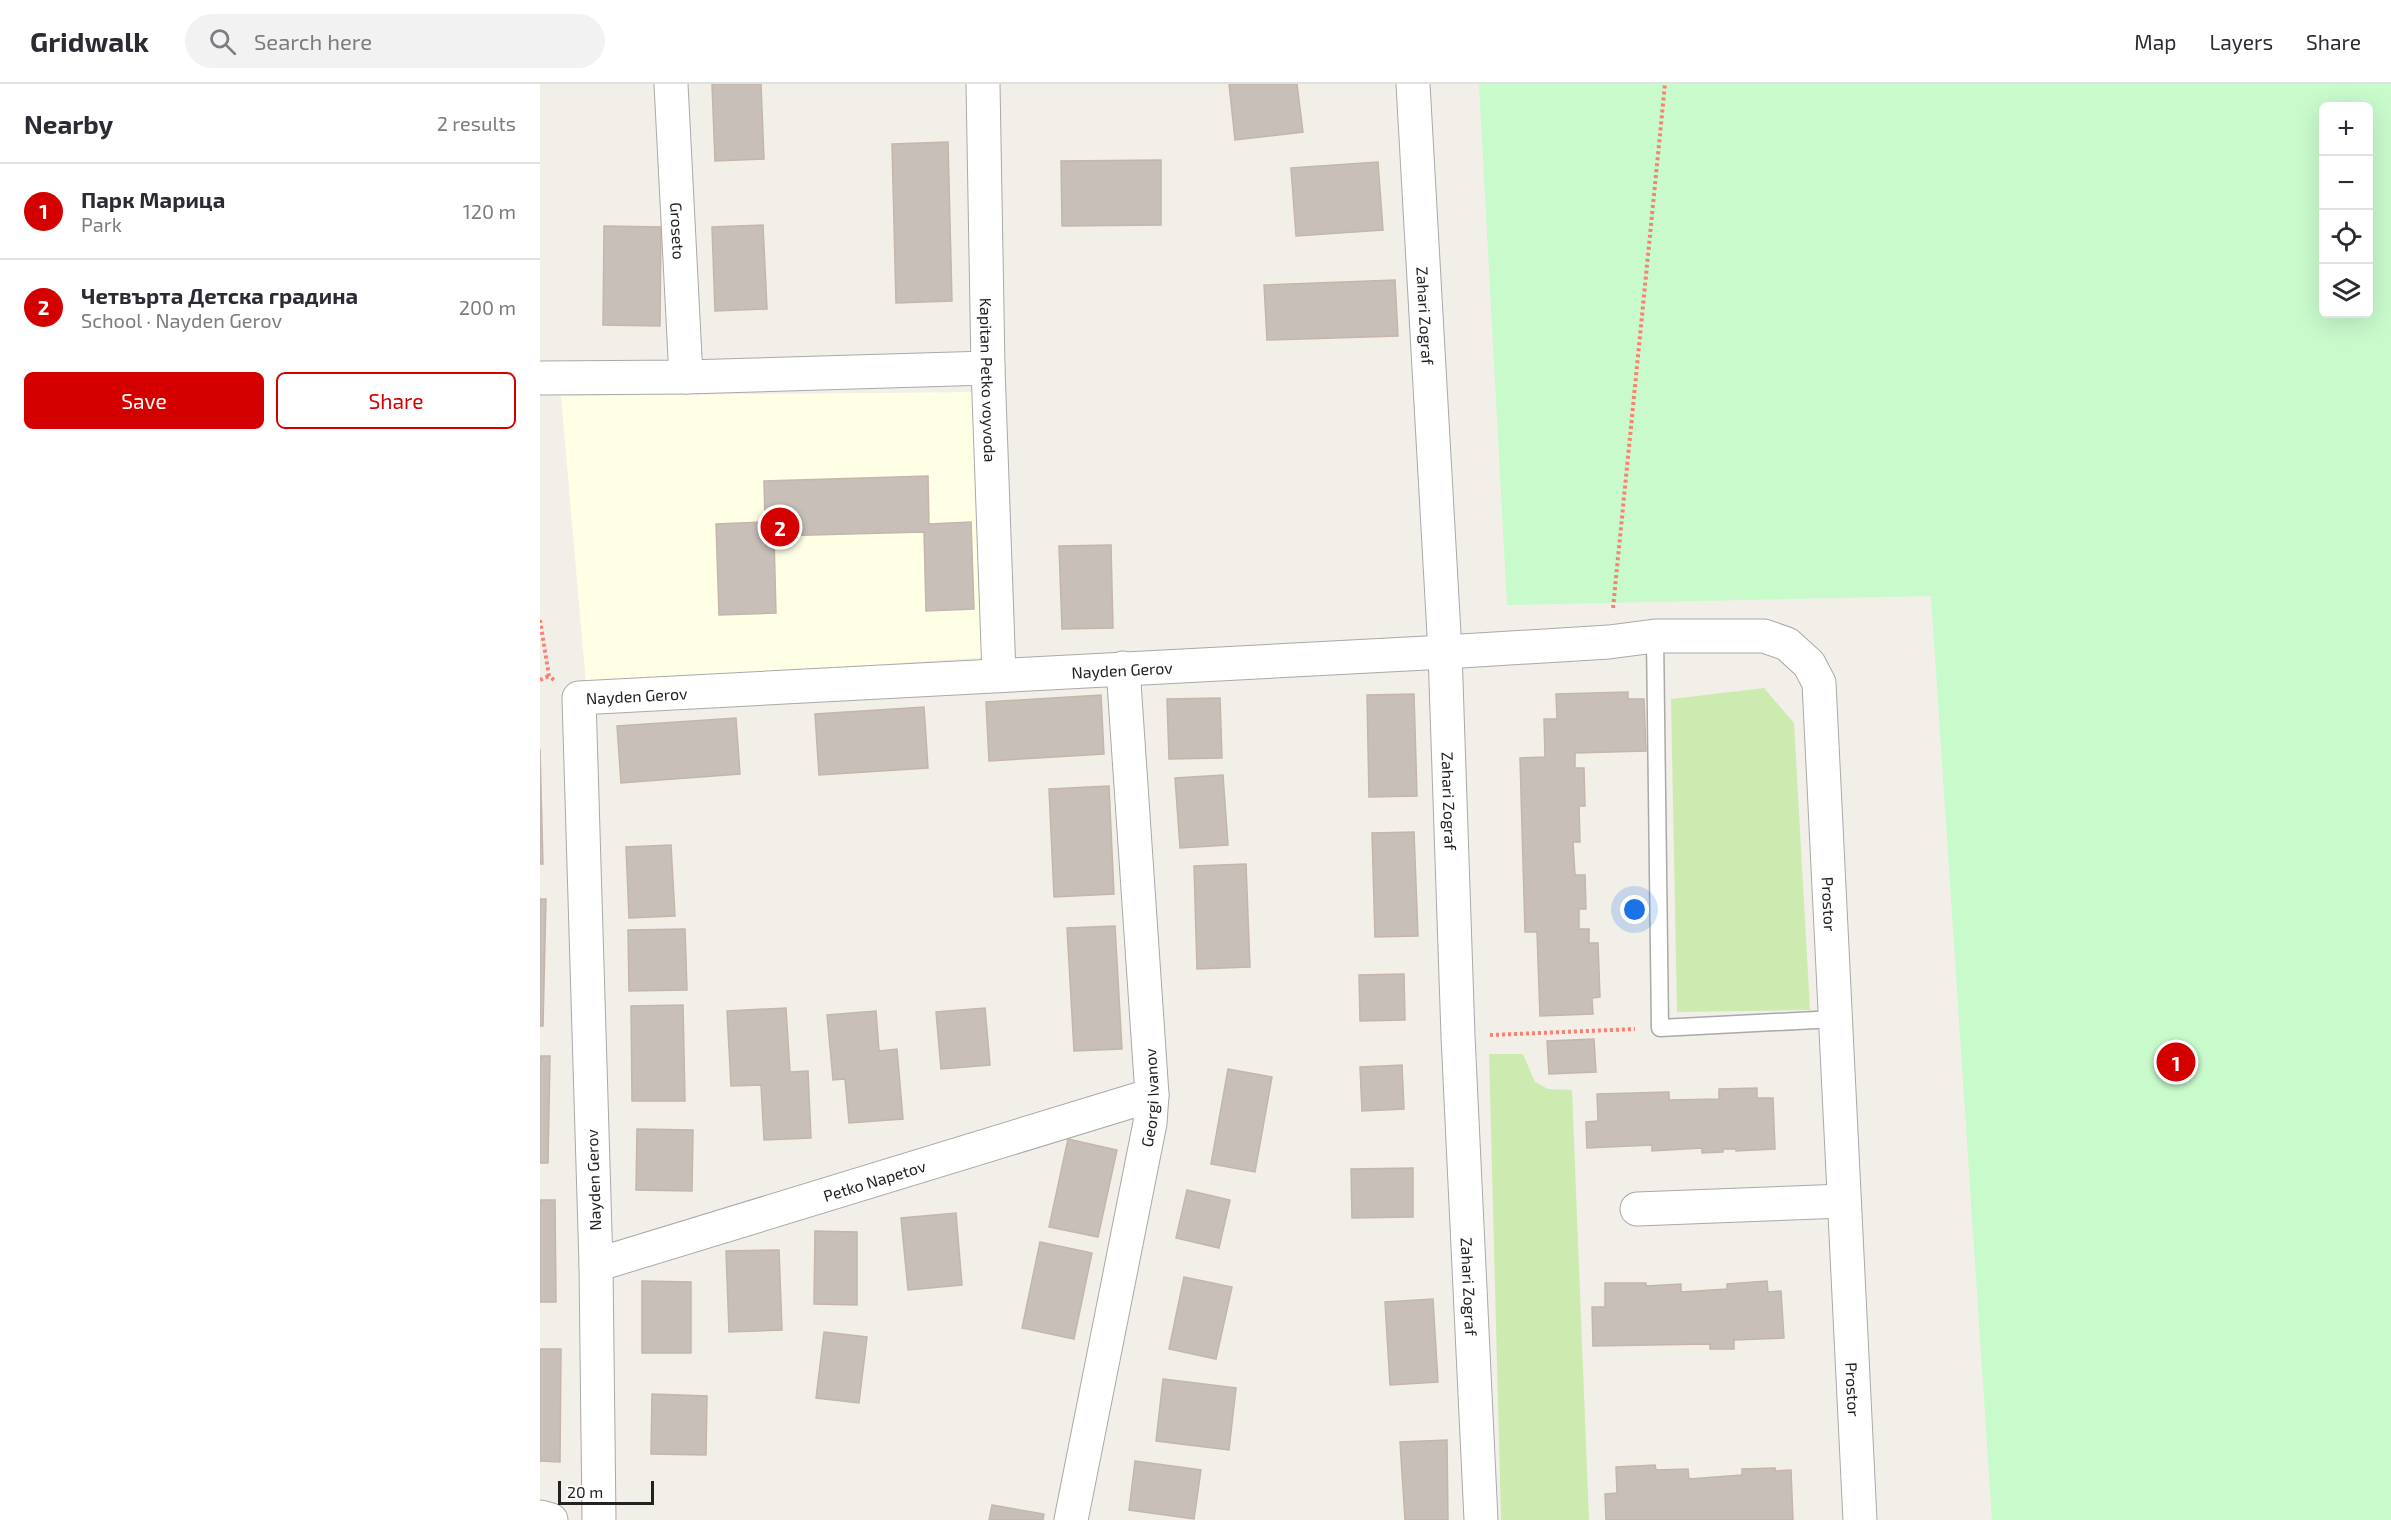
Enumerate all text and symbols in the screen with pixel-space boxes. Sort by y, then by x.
search box [185,14,605,68]
text: Gridwalk [30,24,149,58]
icon: search [206,25,239,58]
text: Search here [254,28,372,54]
text: Map [2134,29,2176,54]
text: Layers [2209,29,2273,54]
text: Share [2306,29,2361,54]
map controls [2319,102,2373,318]
button: + [2319,102,2373,156]
text: Nearby [24,108,113,139]
text: 2 results [437,111,516,135]
button: − [2319,156,2373,210]
text: Парк Марица [81,186,225,212]
text: 1 [39,199,48,223]
text: 120 m [463,199,516,223]
street label: Groseto [668,202,689,260]
button: locate [2319,210,2373,264]
text: Park [81,212,122,236]
button: layers [2319,264,2373,318]
street label: Zahari Zograf [1414,266,1438,366]
text: Четвърта Детска градина [81,282,358,308]
text: 2 [38,295,49,319]
text: 200 m [459,295,516,319]
street label: Kapitan Petko voyvoda [977,297,1001,463]
text: School · Nayden Gerov [81,308,282,332]
button: Save [24,372,264,429]
button: Share [276,372,516,429]
pin: 2 [760,504,800,550]
street label: Nayden Gerov [1071,657,1174,681]
street label: Nayden Gerov [585,683,688,707]
street label: Zahari Zograf [1439,752,1461,851]
street label: Prostor [1819,876,1841,932]
your location [1620,895,1649,924]
pin: 1 [2156,1040,2196,1084]
street label: Georgi Ivanov [1136,1047,1162,1149]
street label: Nayden Gerov [582,1128,604,1231]
street label: Petko Napetov [821,1155,928,1205]
street label: Zahari Zograf [1458,1237,1482,1337]
street label: Prostor [1843,1362,1864,1418]
scale bar [558,1478,654,1506]
text: 20 m [567,1482,603,1501]

